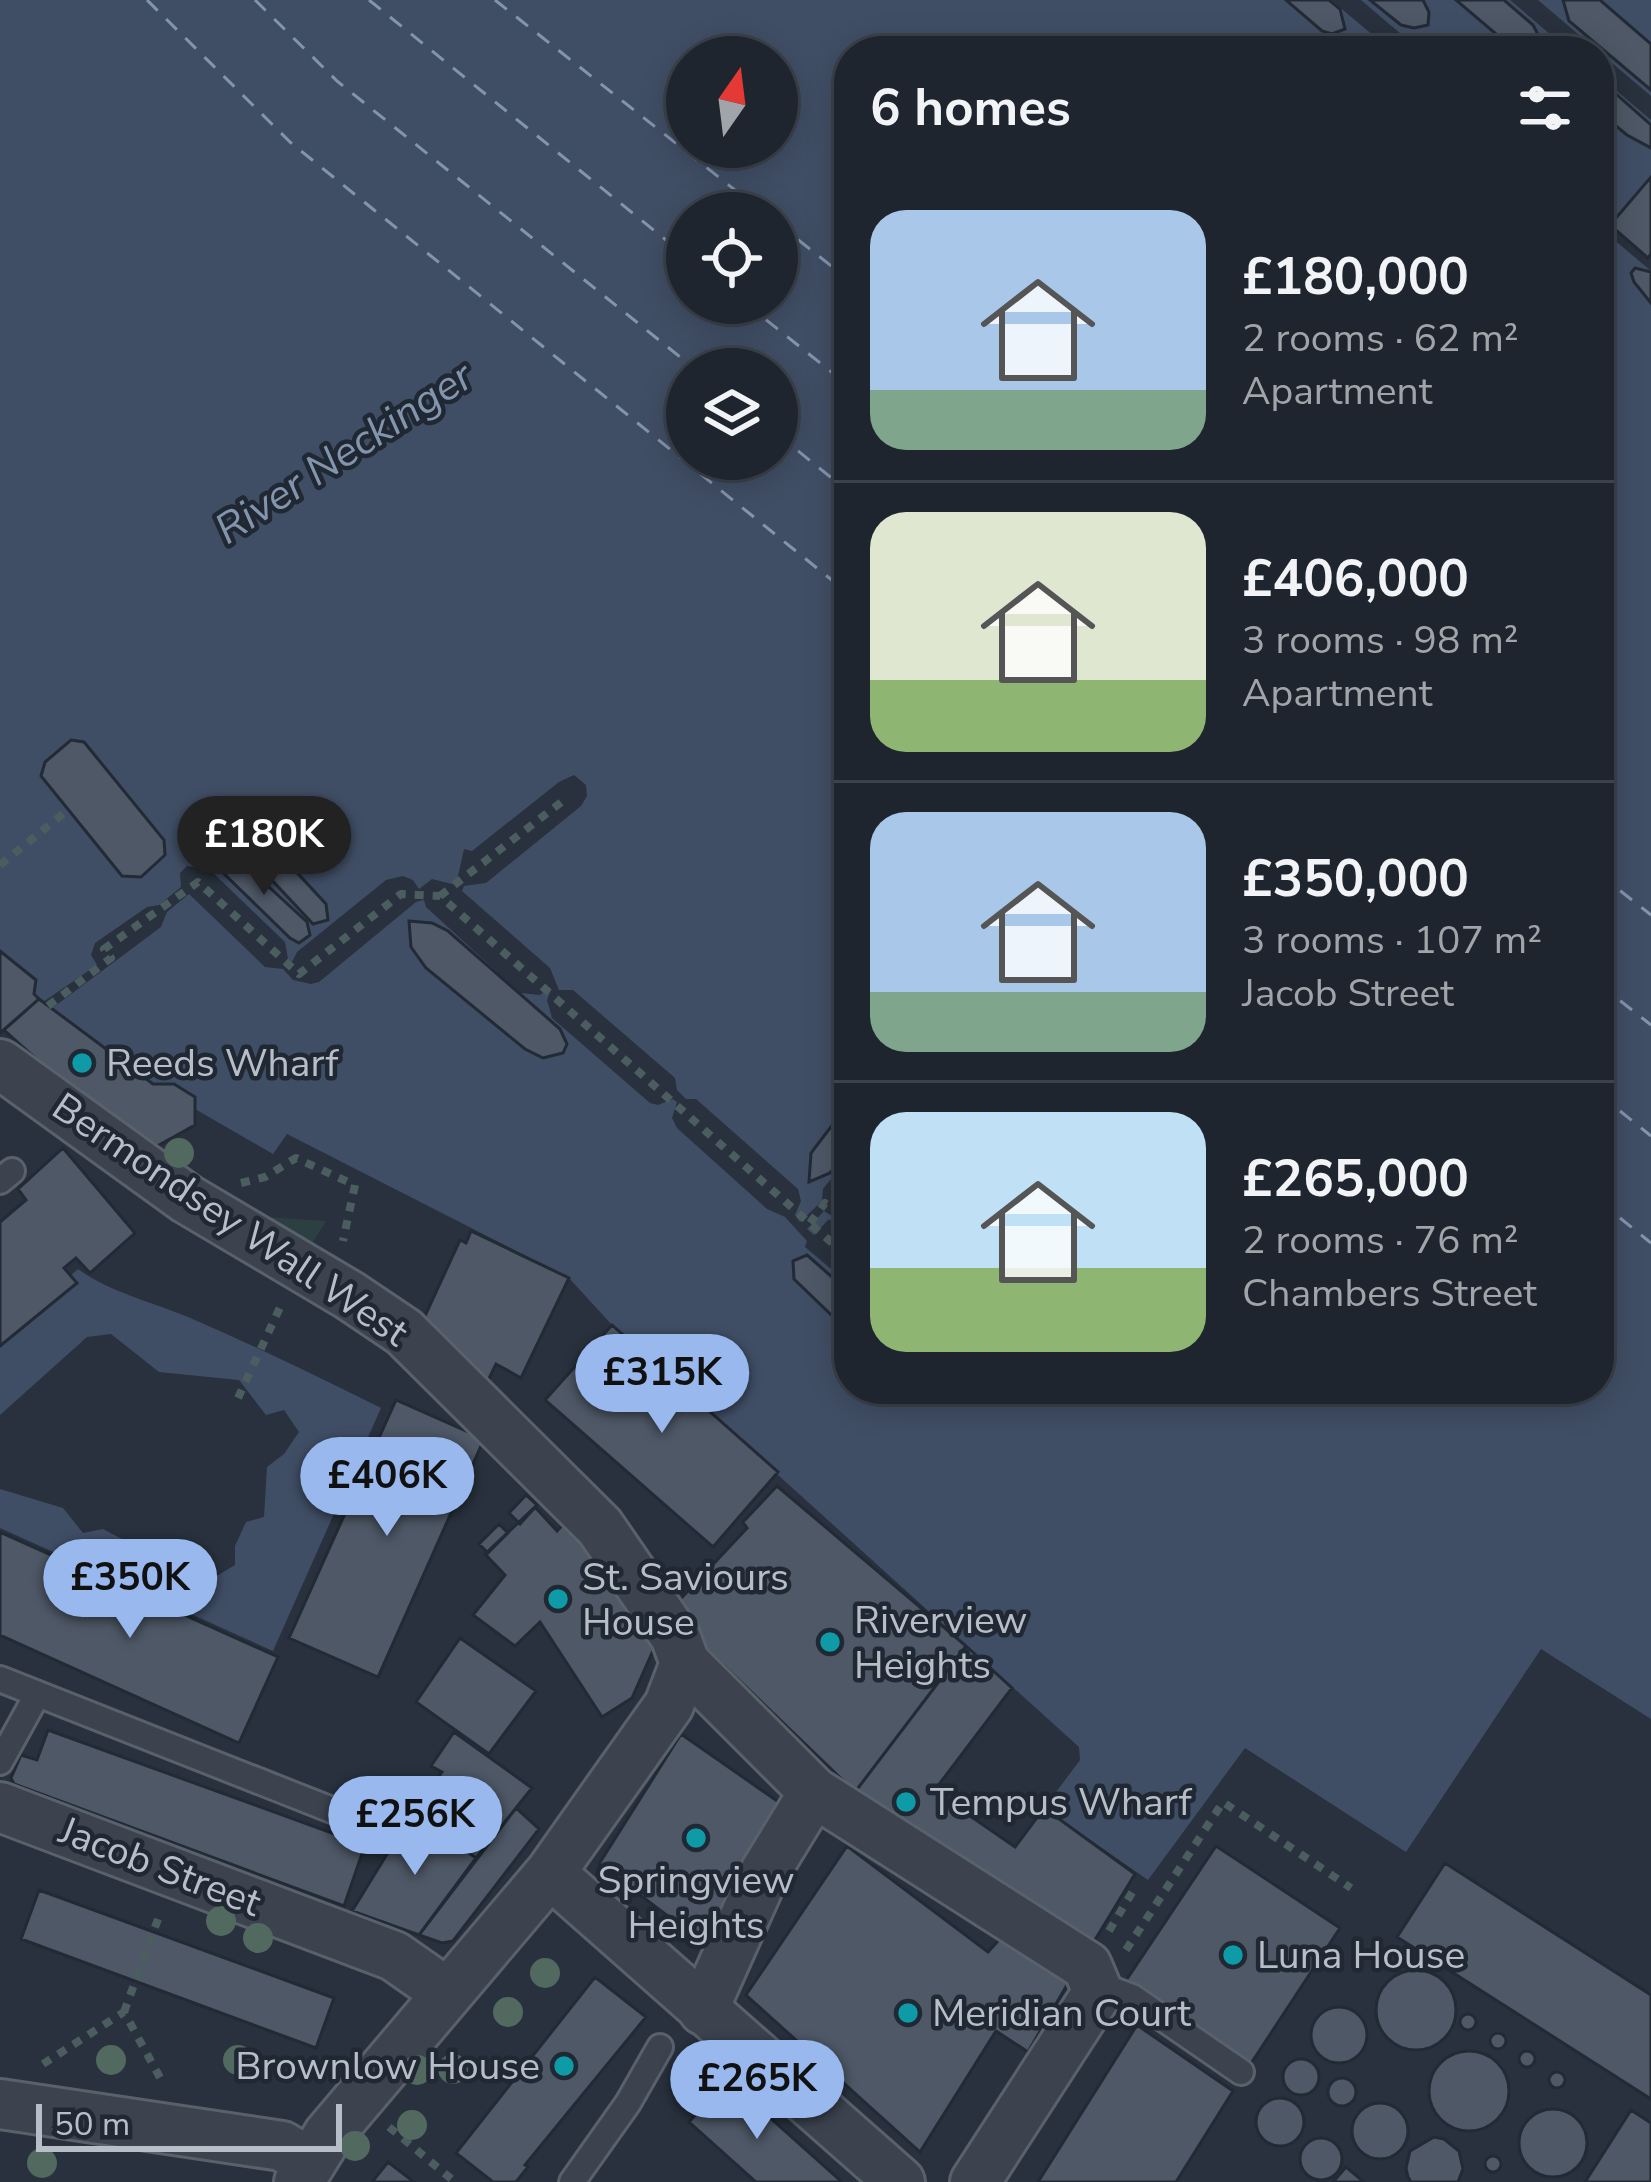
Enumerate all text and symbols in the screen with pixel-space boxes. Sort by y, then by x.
north arrow [666,36,798,168]
map controls [666,36,798,480]
text: 6 homes [870,73,1071,143]
icon: filters [1512,75,1578,141]
button: locate [666,192,798,324]
text: £180,000 [1242,242,1469,312]
icon: home [966,258,1110,402]
text: 2 rooms · 62 m² [1242,312,1519,365]
water label: River Neckinger [204,348,485,558]
button: layers [666,348,798,480]
text: Apartment [1242,365,1432,418]
text: £406,000 [1242,544,1469,614]
icon: home [966,560,1110,704]
text: 3 rooms · 98 m² [1242,614,1519,667]
text: Apartment [1242,667,1432,720]
pin: £180K [180,796,348,898]
text: £180K [204,808,324,861]
text: £350,000 [1242,844,1469,914]
icon: home [966,860,1110,1004]
text: 3 rooms · 107 m² [1242,914,1542,967]
text: Jacob Street [1242,967,1454,1020]
place label: Reeds Wharf [106,1037,339,1090]
marker: Reeds Wharf [69,1050,95,1076]
street label: Bermondsey Wall West [42,1081,419,1359]
text: £265,000 [1242,1144,1469,1214]
icon: home [966,1160,1110,1304]
text: 2 rooms · 76 m² [1242,1214,1519,1267]
text: Chambers Street [1242,1267,1537,1320]
pin: £315K [578,1334,746,1436]
text: £315K [602,1346,722,1399]
pin: £406K [303,1437,471,1539]
text: £406K [327,1449,447,1502]
pin: £350K [46,1539,214,1641]
text: £350K [70,1551,190,1604]
place label: St. Saviours House [582,1551,789,1649]
marker: St. Saviours House [545,1586,571,1612]
place label: Riverview Heights [854,1594,1027,1692]
marker: Riverview Heights [817,1629,843,1655]
pin: £256K [331,1776,499,1878]
place label: Tempus Wharf [930,1776,1193,1829]
text: £256K [355,1788,475,1841]
marker: Tempus Wharf [893,1789,919,1815]
street label: Jacob Street [51,1804,269,1930]
marker: Springview Heights [683,1825,709,1851]
place label: Springview Heights [597,1854,795,1952]
place label: Luna House [1257,1929,1465,1982]
marker: Luna House [1220,1942,1246,1968]
place label: Meridian Court [932,1987,1191,2040]
marker: Meridian Court [895,2000,921,2026]
place label: Brownlow House [235,2040,540,2093]
pin: £265K [673,2040,841,2142]
text: £265K [697,2052,817,2105]
marker: Brownlow House [551,2053,577,2079]
scale bar [36,2098,342,2151]
text: 50 m [54,2102,130,2147]

